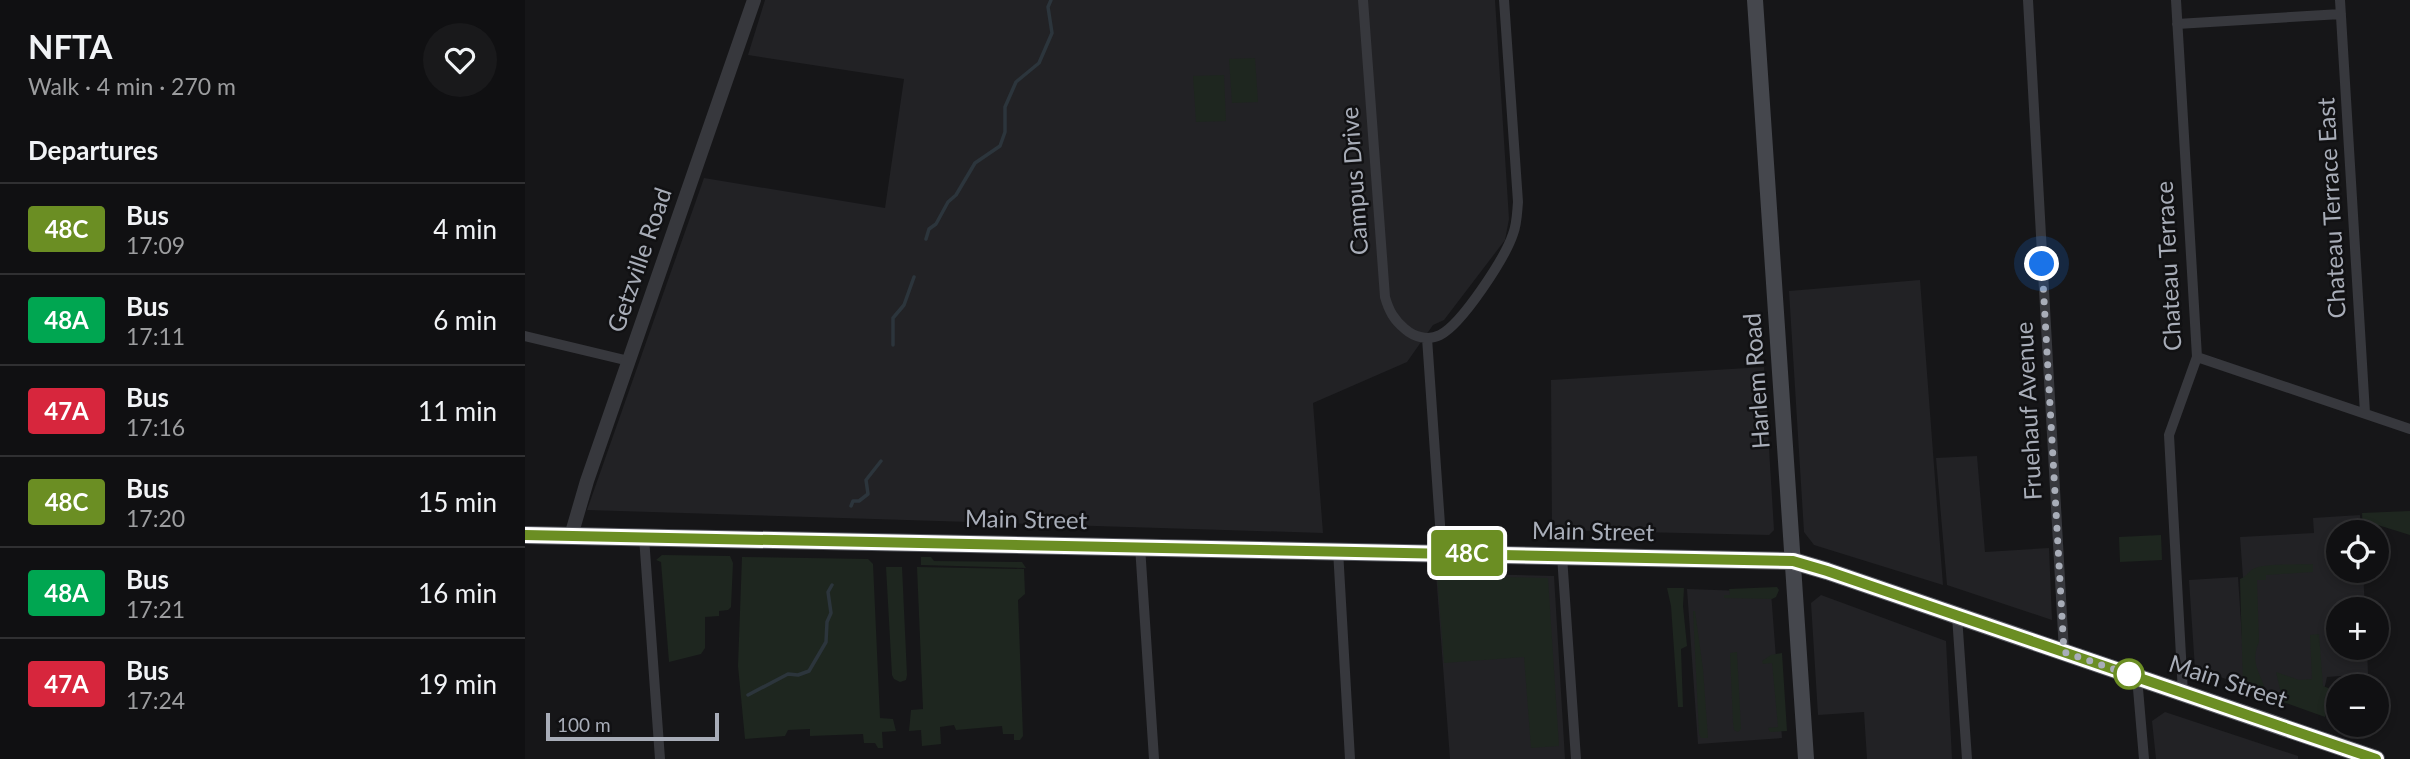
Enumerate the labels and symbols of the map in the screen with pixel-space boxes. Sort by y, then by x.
street label: Chateau Terrace East [2310,97,2351,319]
street label: Campus Drive [1334,106,1373,256]
street label: Chateau Terrace [2149,180,2186,352]
street label: Getzville Road [600,183,677,336]
your location [2024,246,2059,281]
street label: Harlem Road [1736,312,1775,450]
street label: Fruehauf Avenue [2008,321,2047,501]
street label: Main Street [965,503,1088,534]
street label: Main Street [1532,515,1655,546]
line badge: 48C [1427,530,1507,576]
street label: Main Street [2166,648,2291,713]
unlabelled marker [2114,659,2144,689]
scale bar [546,710,719,742]

